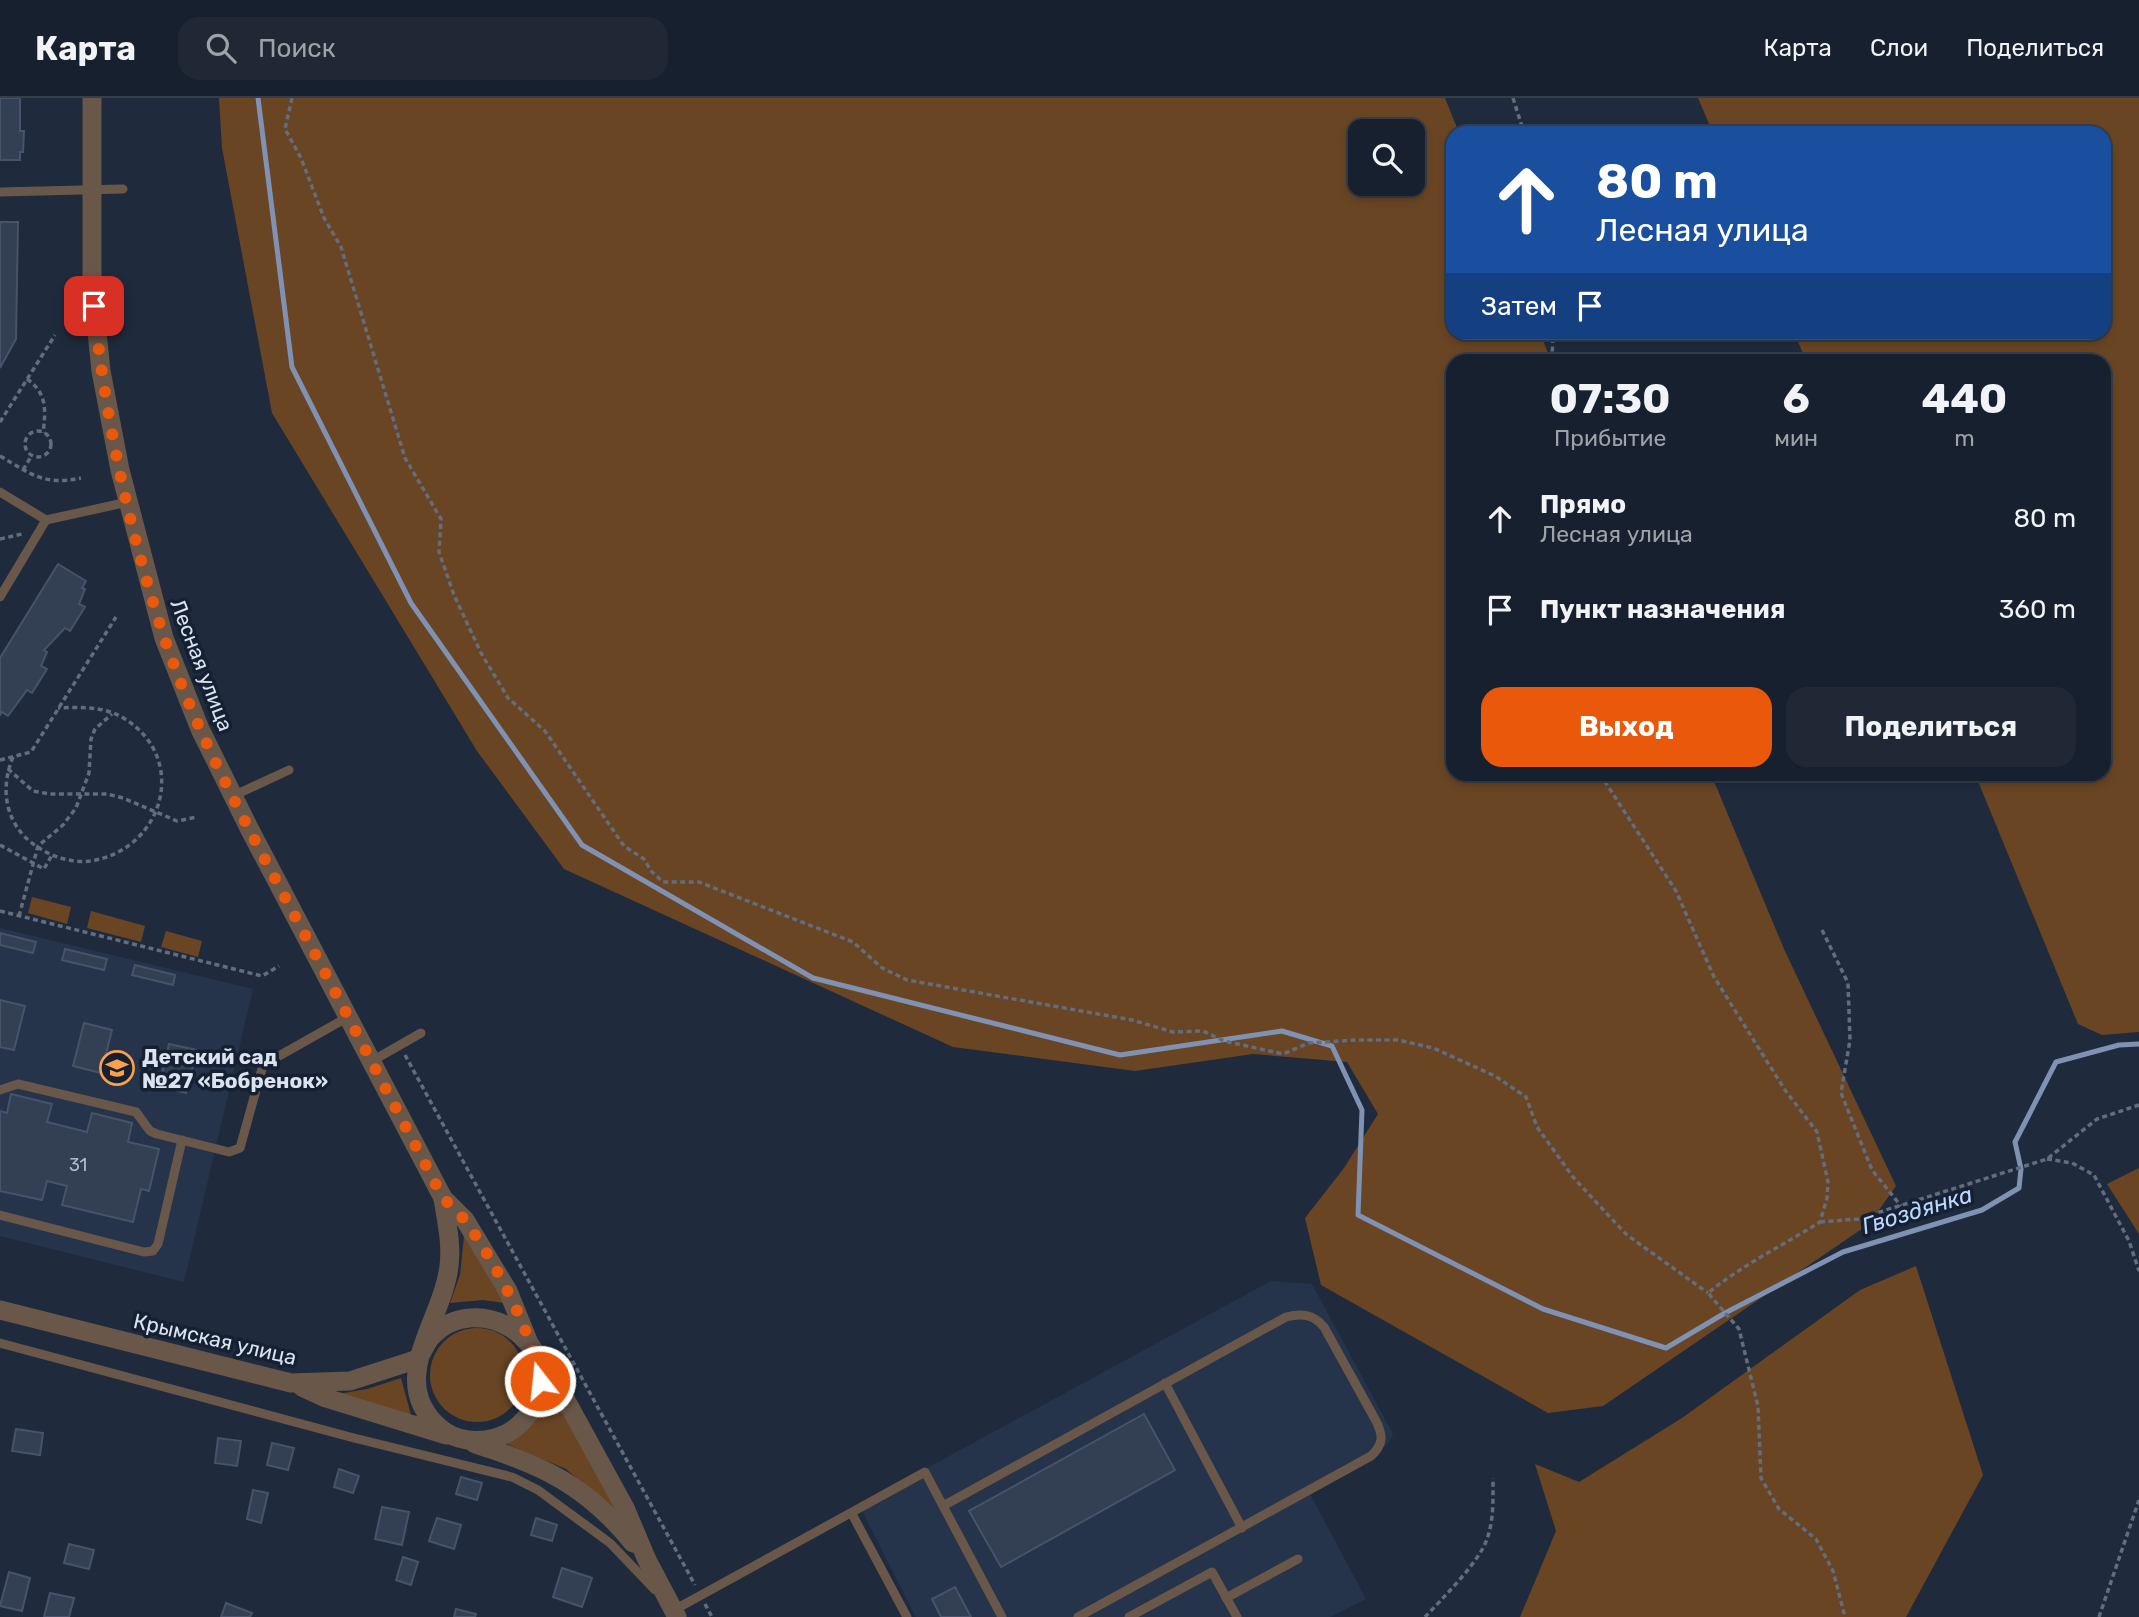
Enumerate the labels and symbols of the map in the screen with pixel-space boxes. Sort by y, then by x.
pin [64,276,124,336]
street label: Лесная улица [165,595,239,735]
place label: Детский сад №27 «Бобренок» [142,1044,328,1093]
school or university icon: Детский сад №27 «Бобренок» [98,1049,136,1087]
house number: 31 [69,1154,87,1176]
water label: Гвоздянка [1858,1180,1976,1240]
street label: Крымская улица [131,1308,299,1370]
position arrow [503,1344,577,1418]

